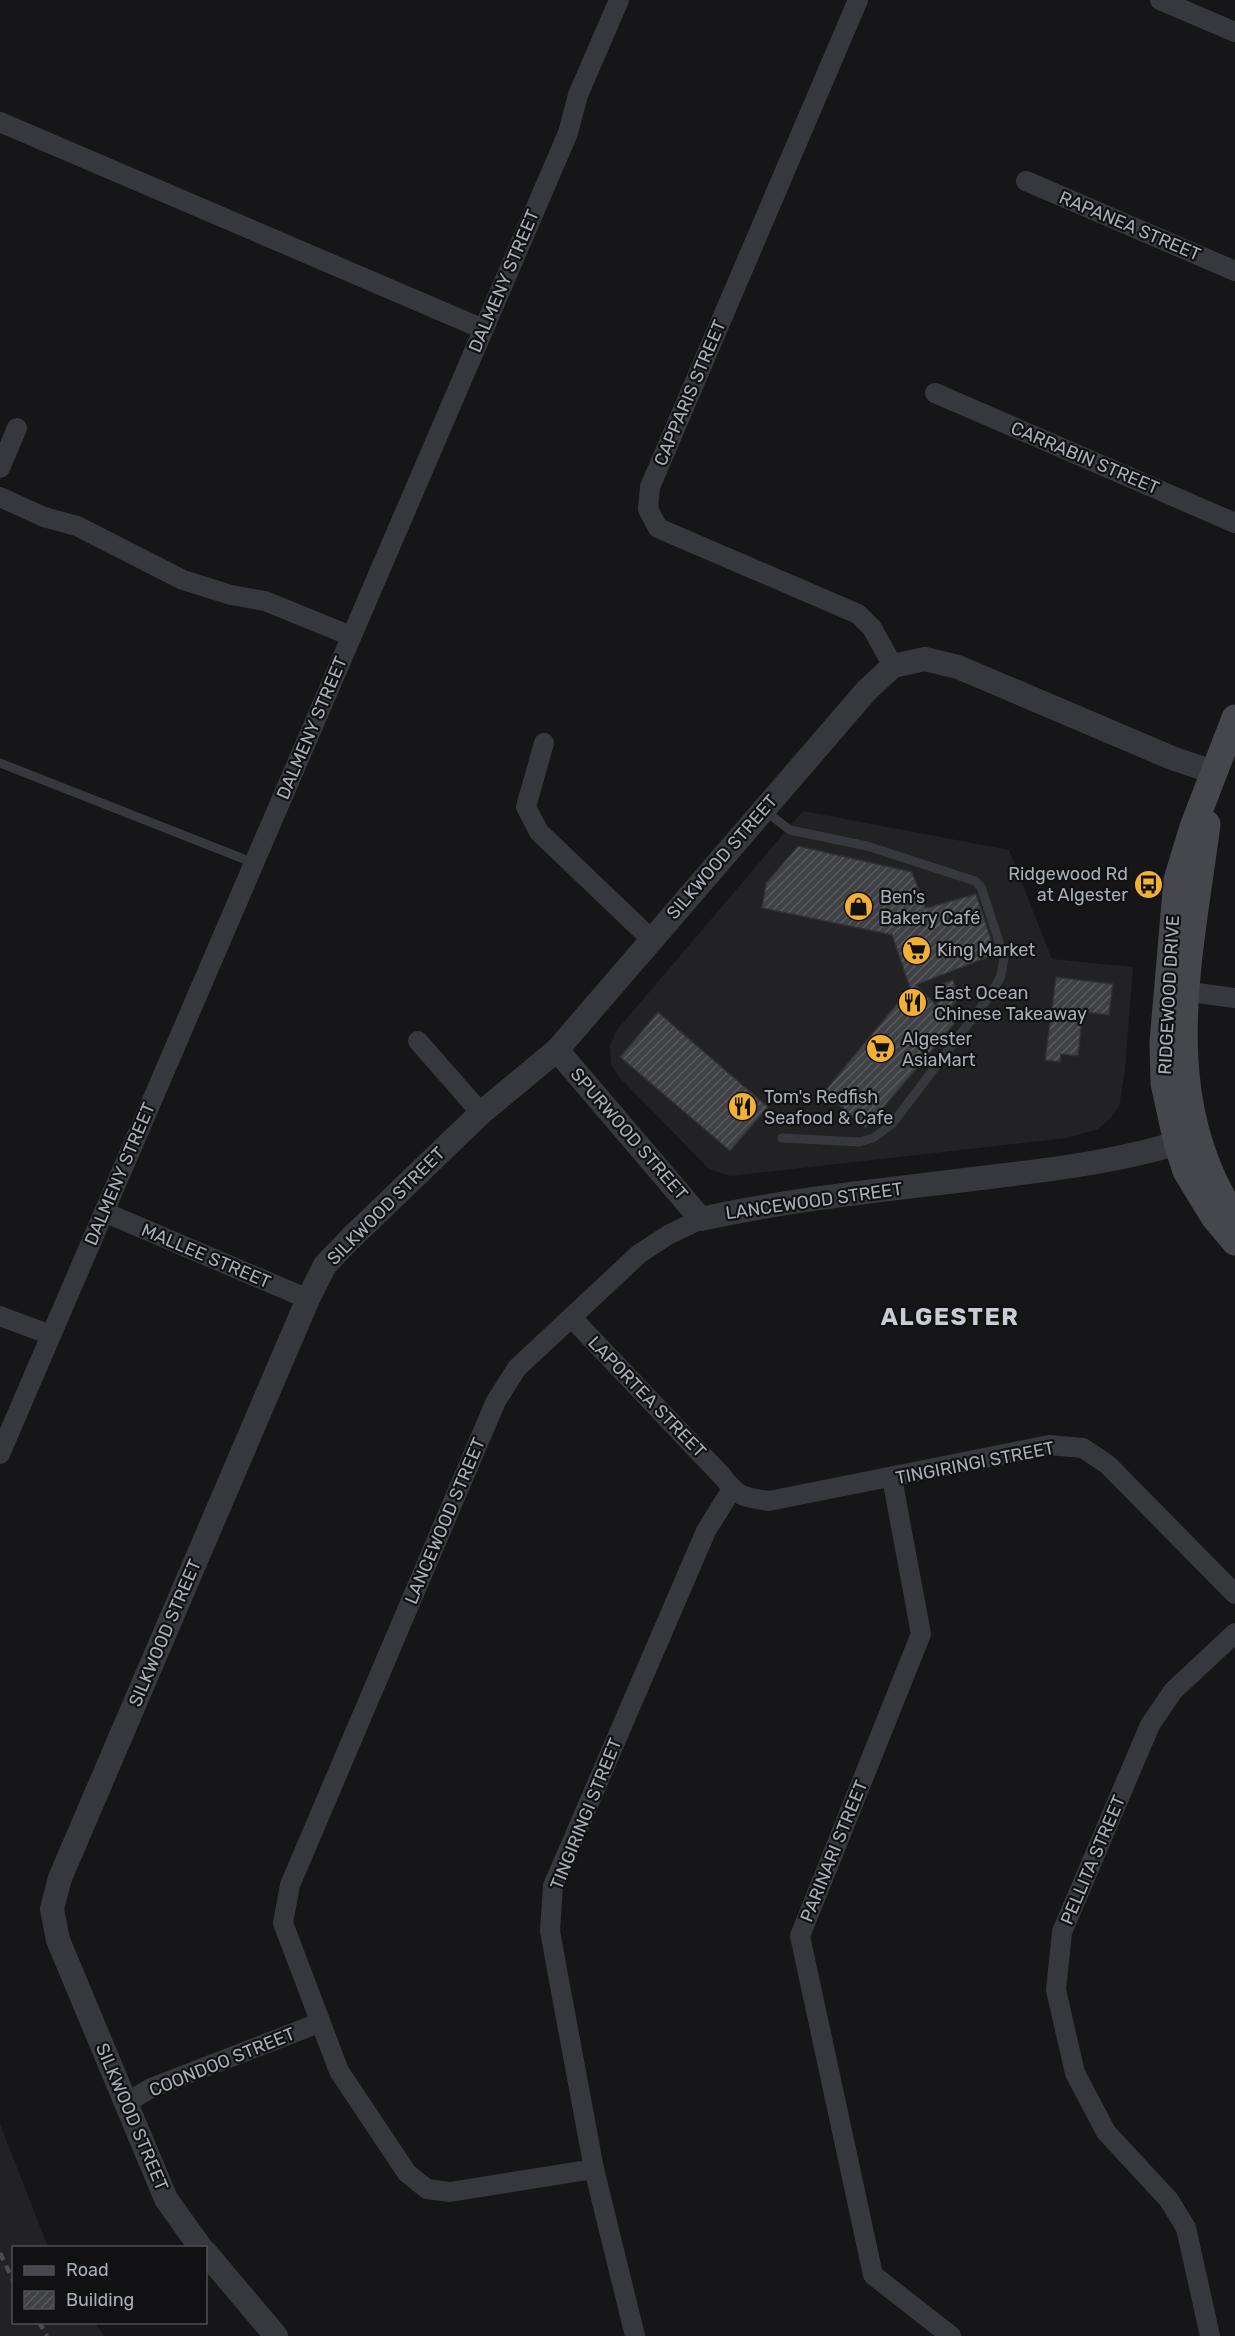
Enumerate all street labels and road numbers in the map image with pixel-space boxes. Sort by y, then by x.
street label: RAPANEA STREET [1056,186,1204,266]
street label: DALMENY STREET [464,206,544,356]
street label: CAPPARIS STREET [649,317,731,469]
street label: CARRABIN STREET [1008,417,1162,499]
street label: DALMENY STREET [272,653,352,803]
street label: SILKWOOD STREET [662,790,782,924]
street label: RIDGEWOOD DRIVE [1154,915,1184,1075]
street label: SPURWOOD STREET [566,1063,692,1205]
street label: DALMENY STREET [80,1099,160,1249]
street label: SILKWOOD STREET [322,1142,450,1270]
street label: LANCEWOOD STREET [724,1178,904,1224]
street label: MALLEE STREET [138,1219,274,1293]
street label: LAPORTEA STREET [583,1332,711,1462]
street label: LANCEWOOD STREET [400,1435,490,1607]
street label: TINGIRINGI STREET [894,1437,1056,1489]
street label: SILKWOOD STREET [124,1556,206,1710]
street label: TINGIRINGI STREET [546,1735,626,1893]
street label: PARINARI STREET [796,1777,872,1925]
street label: PELLITA STREET [1056,1792,1130,1928]
street label: COONDOO STREET [146,2023,298,2101]
street label: SILKWOOD STREET [91,2040,173,2194]

